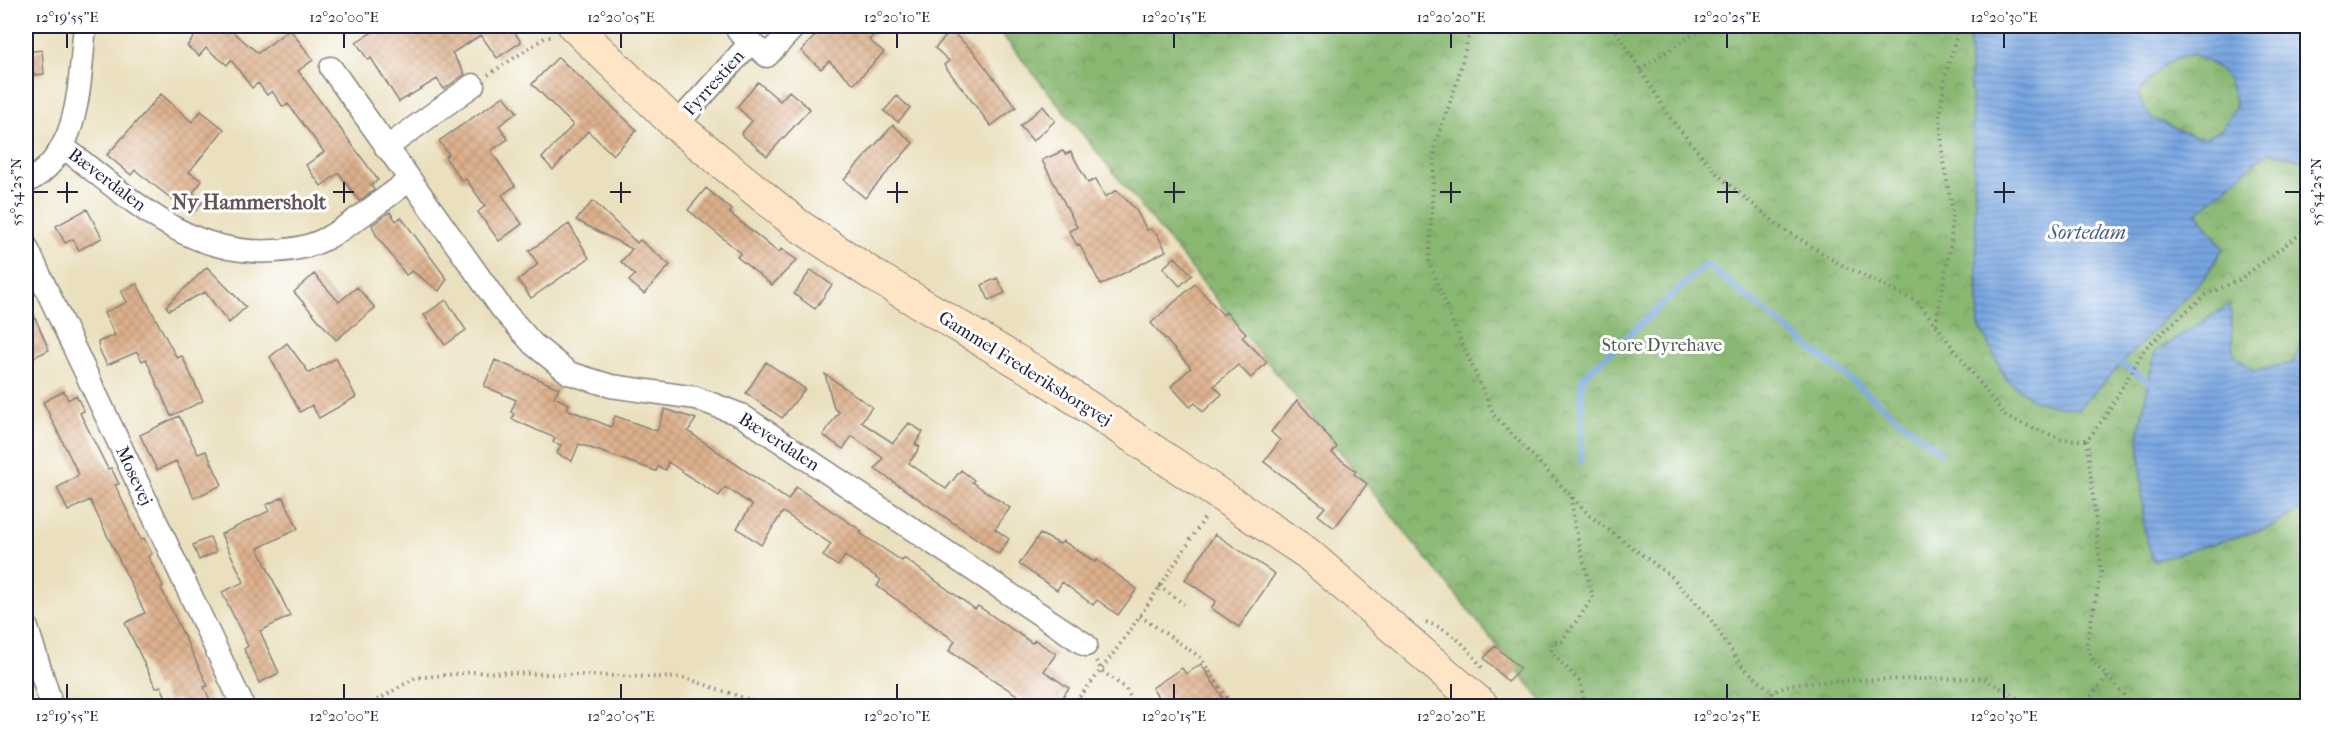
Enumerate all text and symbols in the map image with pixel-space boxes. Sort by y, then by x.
text: 12°19'55"E [36,8,98,26]
text: 12°20'00"E [309,8,379,26]
text: 12°20'05"E [587,8,655,26]
text: 12°20'10"E [864,8,930,26]
text: 12°20'15"E [1142,8,1206,26]
text: 12°20'20"E [1417,8,1485,26]
text: 12°20'25"E [1694,8,1760,26]
text: 12°20'30"E [1970,8,2038,26]
street label: Fyrrestien [679,45,749,120]
street label: Bæverdalen [64,144,150,216]
text: 55°54'25"N [7,157,25,226]
text: 55°54'25"N [2307,157,2325,226]
district label: Ny Hammersholt [172,190,327,214]
water label: Sortedam [2047,221,2126,244]
street label: Gammel Frederiksborgvej [935,307,1115,431]
park label: Store Dyrehave [1602,335,1722,356]
street label: Bæverdalen [735,408,824,476]
street label: Mosevej [111,443,157,509]
text: 12°19'55"E [36,707,98,725]
text: 12°20'00"E [309,707,379,725]
text: 12°20'05"E [587,707,655,725]
text: 12°20'10"E [864,707,930,725]
text: 12°20'15"E [1142,707,1206,725]
text: 12°20'20"E [1417,707,1485,725]
text: 12°20'25"E [1694,707,1760,725]
text: 12°20'30"E [1970,707,2038,725]

